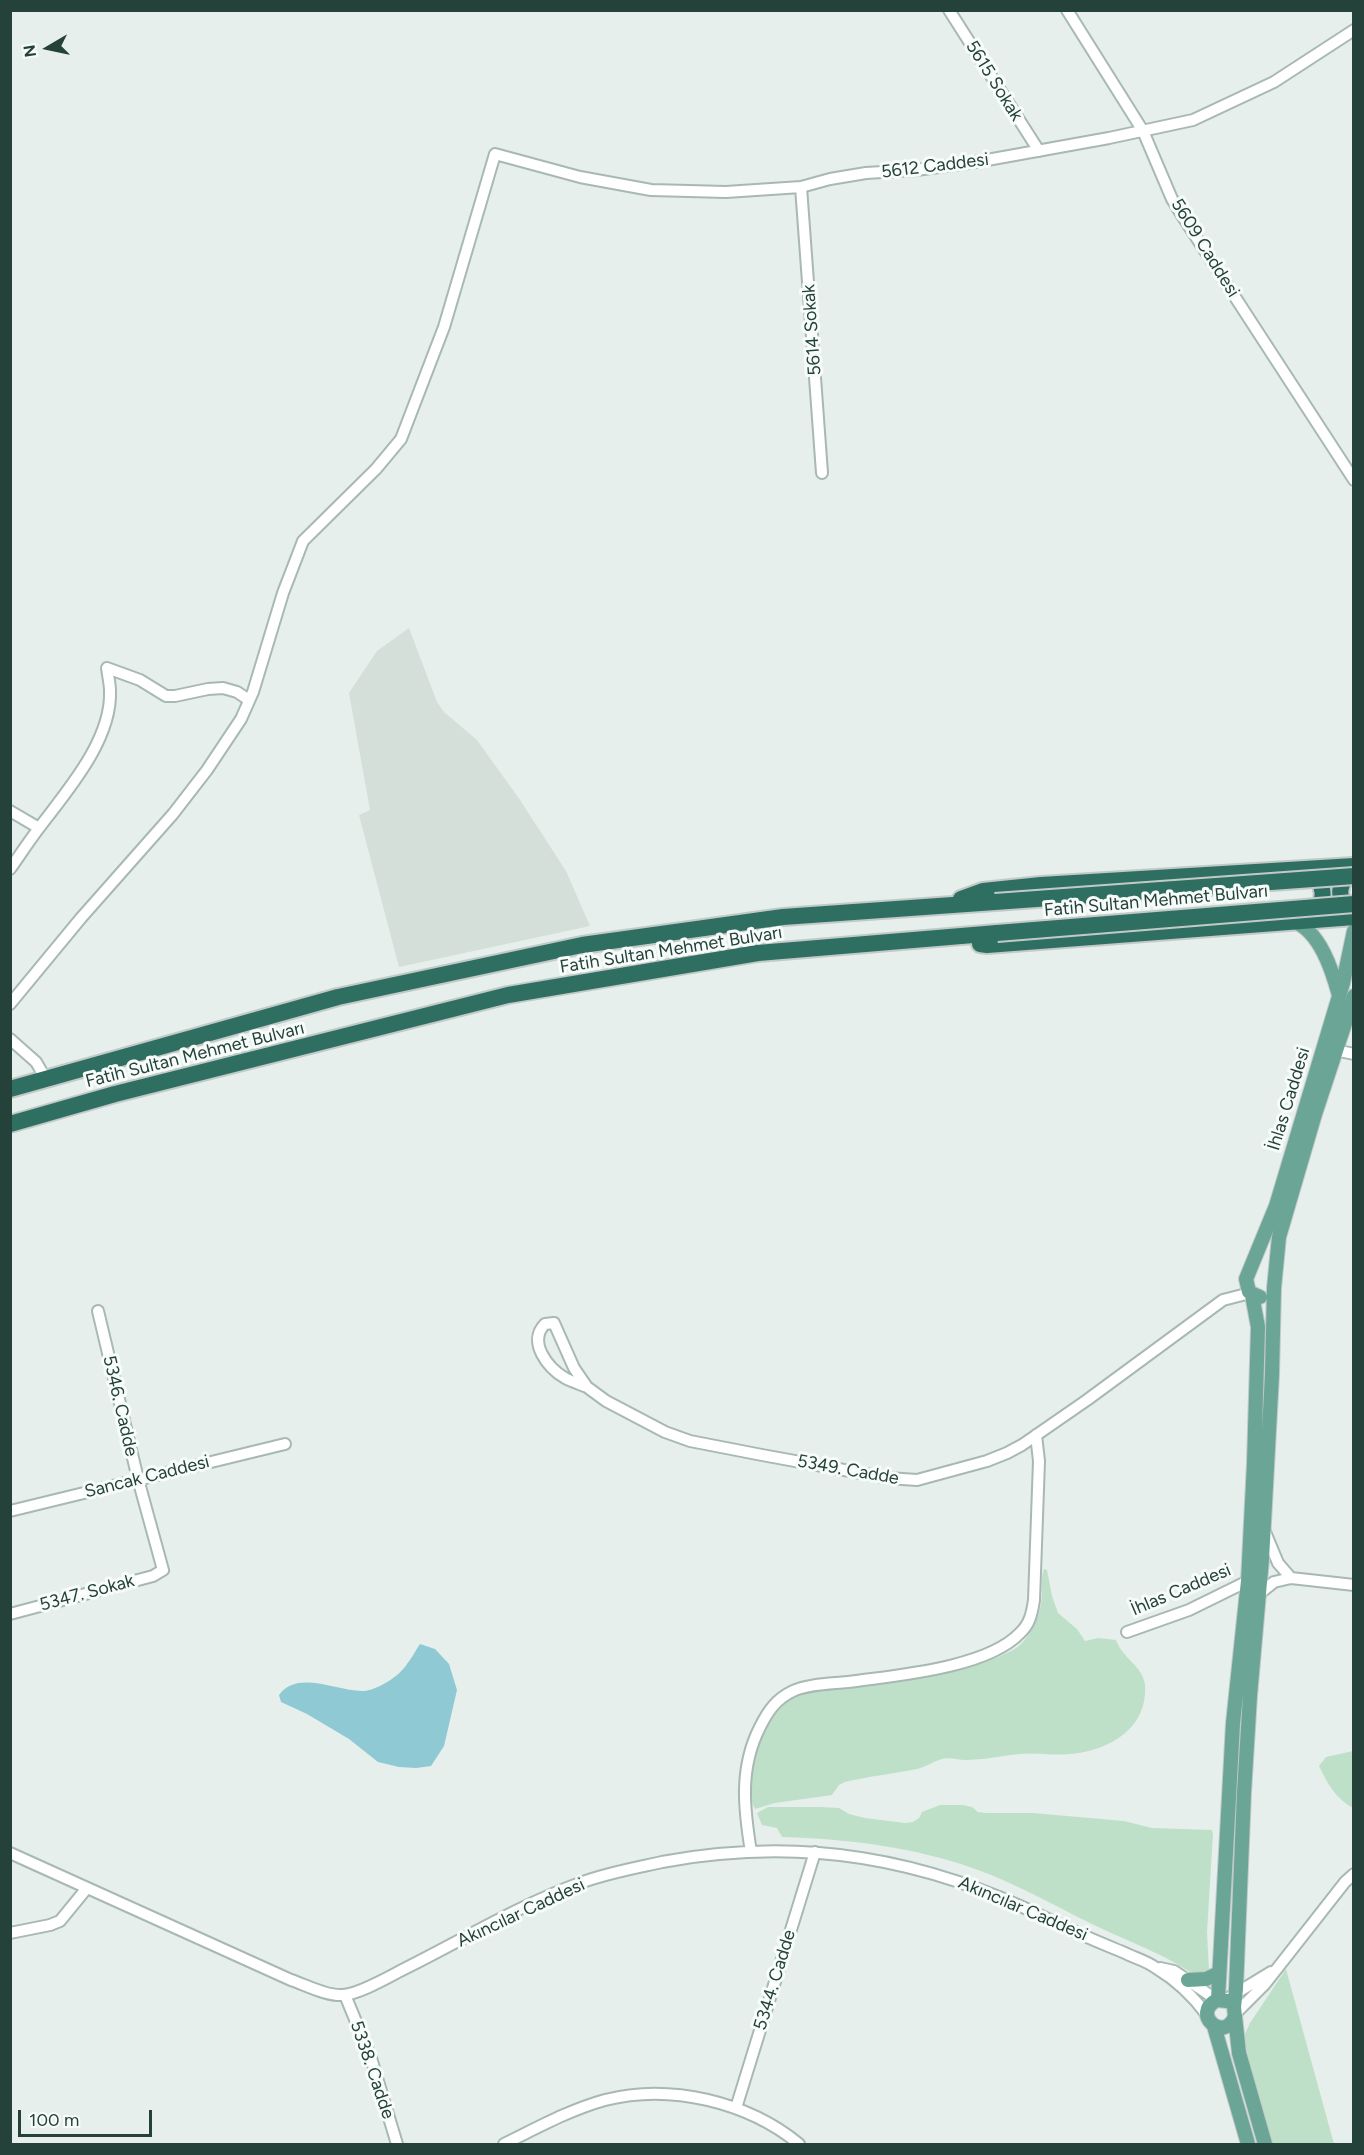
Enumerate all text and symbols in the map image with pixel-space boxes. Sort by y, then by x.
north arrow [18,18,78,78]
street label: 5615 Sokak [961,37,1027,125]
text: N [19,43,40,58]
street label: 5612 Caddesi [880,149,990,183]
street label: 5609 Caddesi [1166,195,1244,301]
street label: 5614 Sokak [798,284,826,376]
street label: Fatih Sultan Mehmet Bulvarı [1043,880,1269,922]
street label: Fatih Sultan Mehmet Bulvarı [558,922,784,978]
street label: Fatih Sultan Mehmet Bulvarı [83,1017,307,1093]
street label: İhlas Caddesi [1263,1045,1315,1153]
street label: 5346. Cadde [98,1353,142,1459]
street label: 5349. Cadde [796,1450,900,1490]
street label: Sancak Caddesi [82,1451,212,1503]
street label: İhlas Caddesi [1128,1559,1234,1621]
street label: 5347. Sokak [37,1570,137,1616]
street label: Akıncılar Caddesi [955,1872,1091,1946]
street label: Akıncılar Caddesi [454,1874,588,1952]
street label: 5344. Cadde [750,1927,800,2033]
street label: 5338. Cadde [345,2018,399,2122]
scale bar [21,2098,154,2136]
text: 100 m [29,2109,79,2131]

